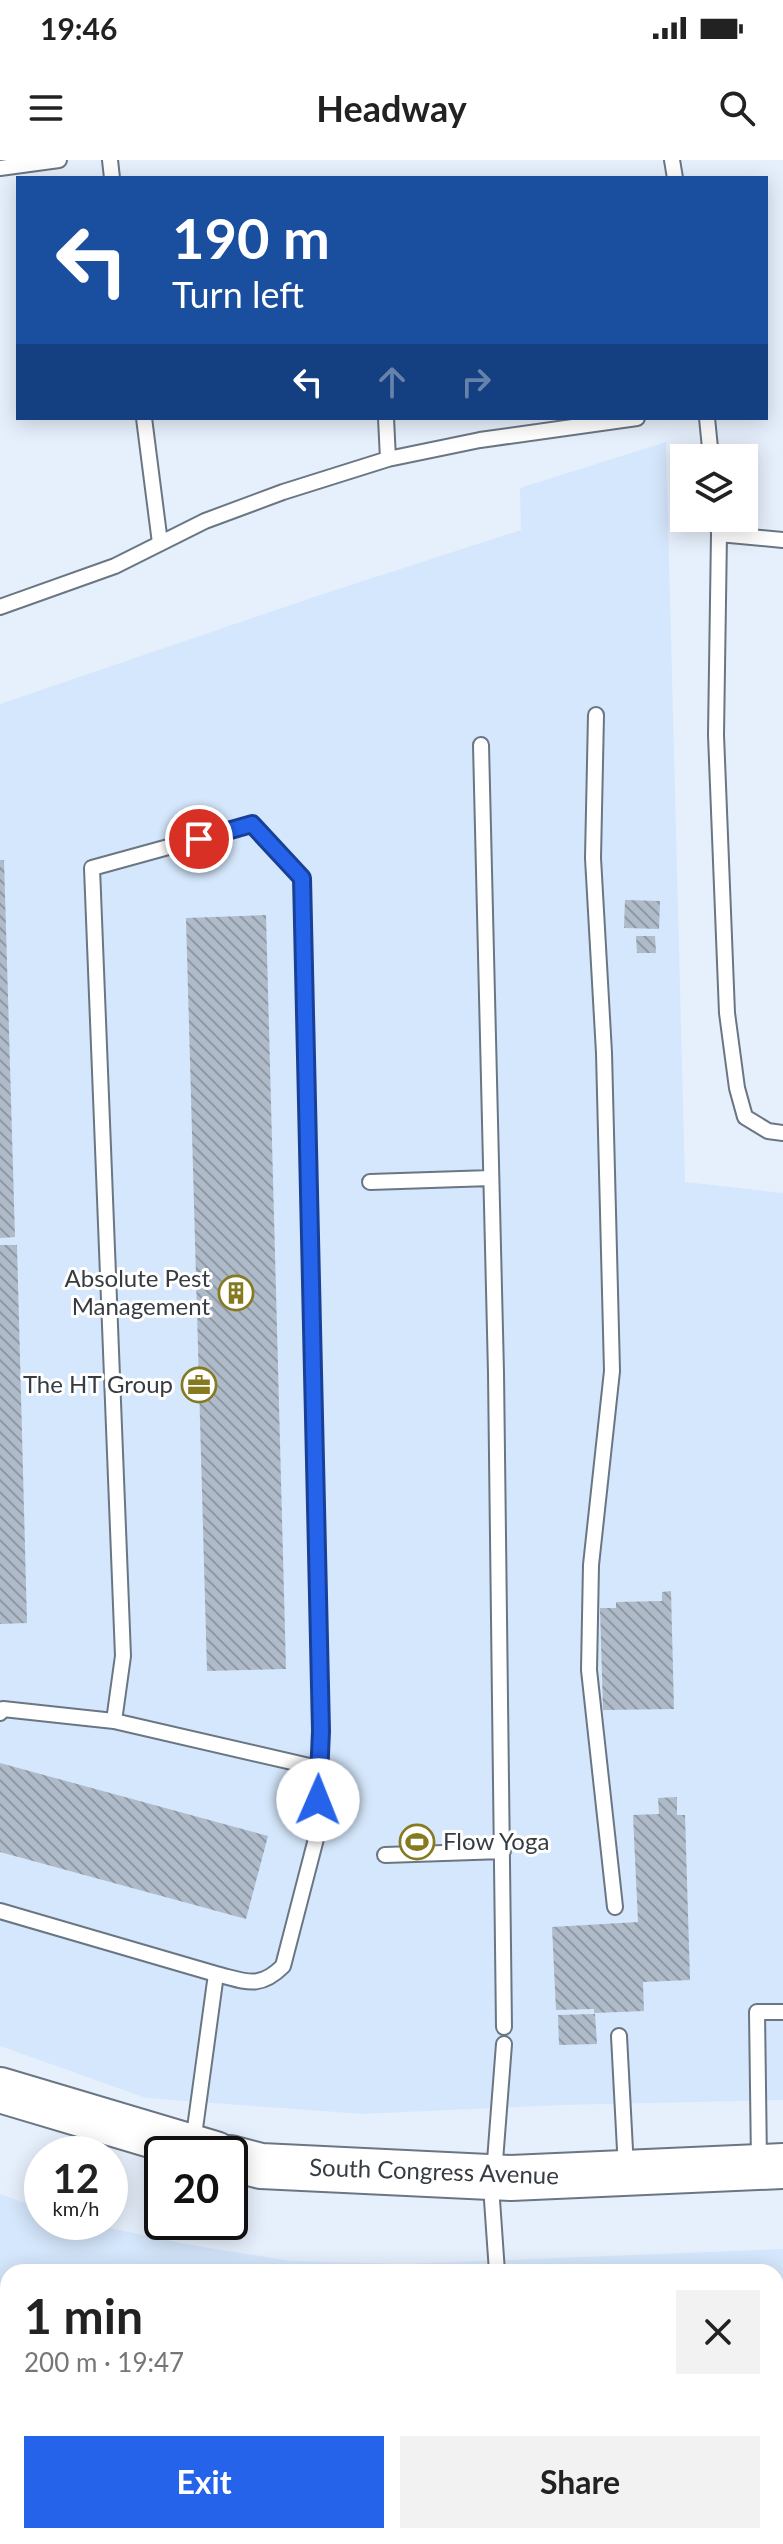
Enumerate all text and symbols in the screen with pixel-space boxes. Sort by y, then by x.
text: 19:46 [40,10,117,46]
icon: menu [24,86,68,130]
text: Headway [316,86,467,130]
icon: search [715,86,759,130]
text: 190 m [172,204,330,271]
icon: left [40,208,144,312]
text: Turn left [172,272,304,316]
icon: left [286,360,330,404]
icon: ahead [370,360,414,404]
icon: right [454,360,498,404]
map controls [670,444,758,532]
button: layers [670,444,758,532]
pin [165,805,233,873]
icon: arrive [177,817,221,861]
place label: Absolute Pest Management [65,1263,210,1320]
building icon: Absolute Pest Management [217,1274,255,1312]
office icon: The HT Group [180,1366,218,1404]
place label: The HT Group [23,1369,173,1398]
position arrow [276,1758,360,1842]
sports icon: Flow Yoga [398,1823,436,1861]
place label: Flow Yoga [443,1826,549,1855]
speed limit sign: 20 [144,2136,248,2240]
street label: South Congress Avenue [309,2152,559,2189]
text: 12 [53,2154,99,2202]
text: km/h [53,2196,99,2220]
text: 1 min [24,2287,143,2344]
button: close [676,2290,760,2374]
text: 200 m · 19:47 [24,2346,184,2378]
button: Exit [24,2436,384,2528]
button: Share [400,2436,760,2528]

